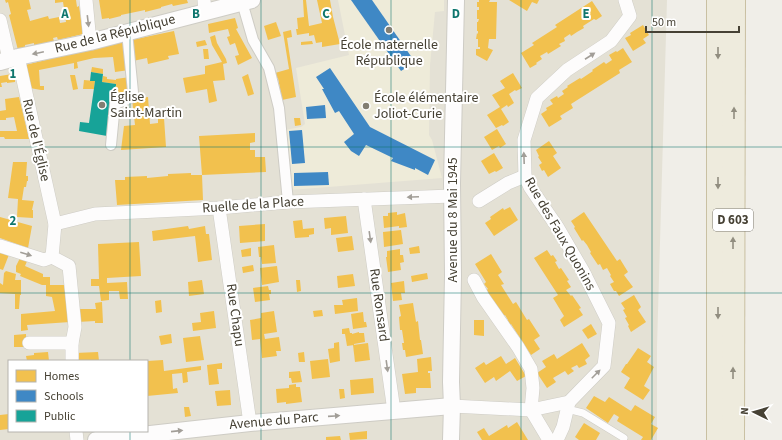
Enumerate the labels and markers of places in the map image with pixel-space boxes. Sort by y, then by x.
marker: École maternelle République [384,25,394,35]
place label: École maternelle République [340,35,438,71]
place label: Église Saint-Martin [110,87,182,123]
place label: École élémentaire Joliot-Curie [374,88,479,124]
marker: Église Saint-Martin [97,100,107,110]
marker: École élémentaire Joliot-Curie [361,101,371,111]

